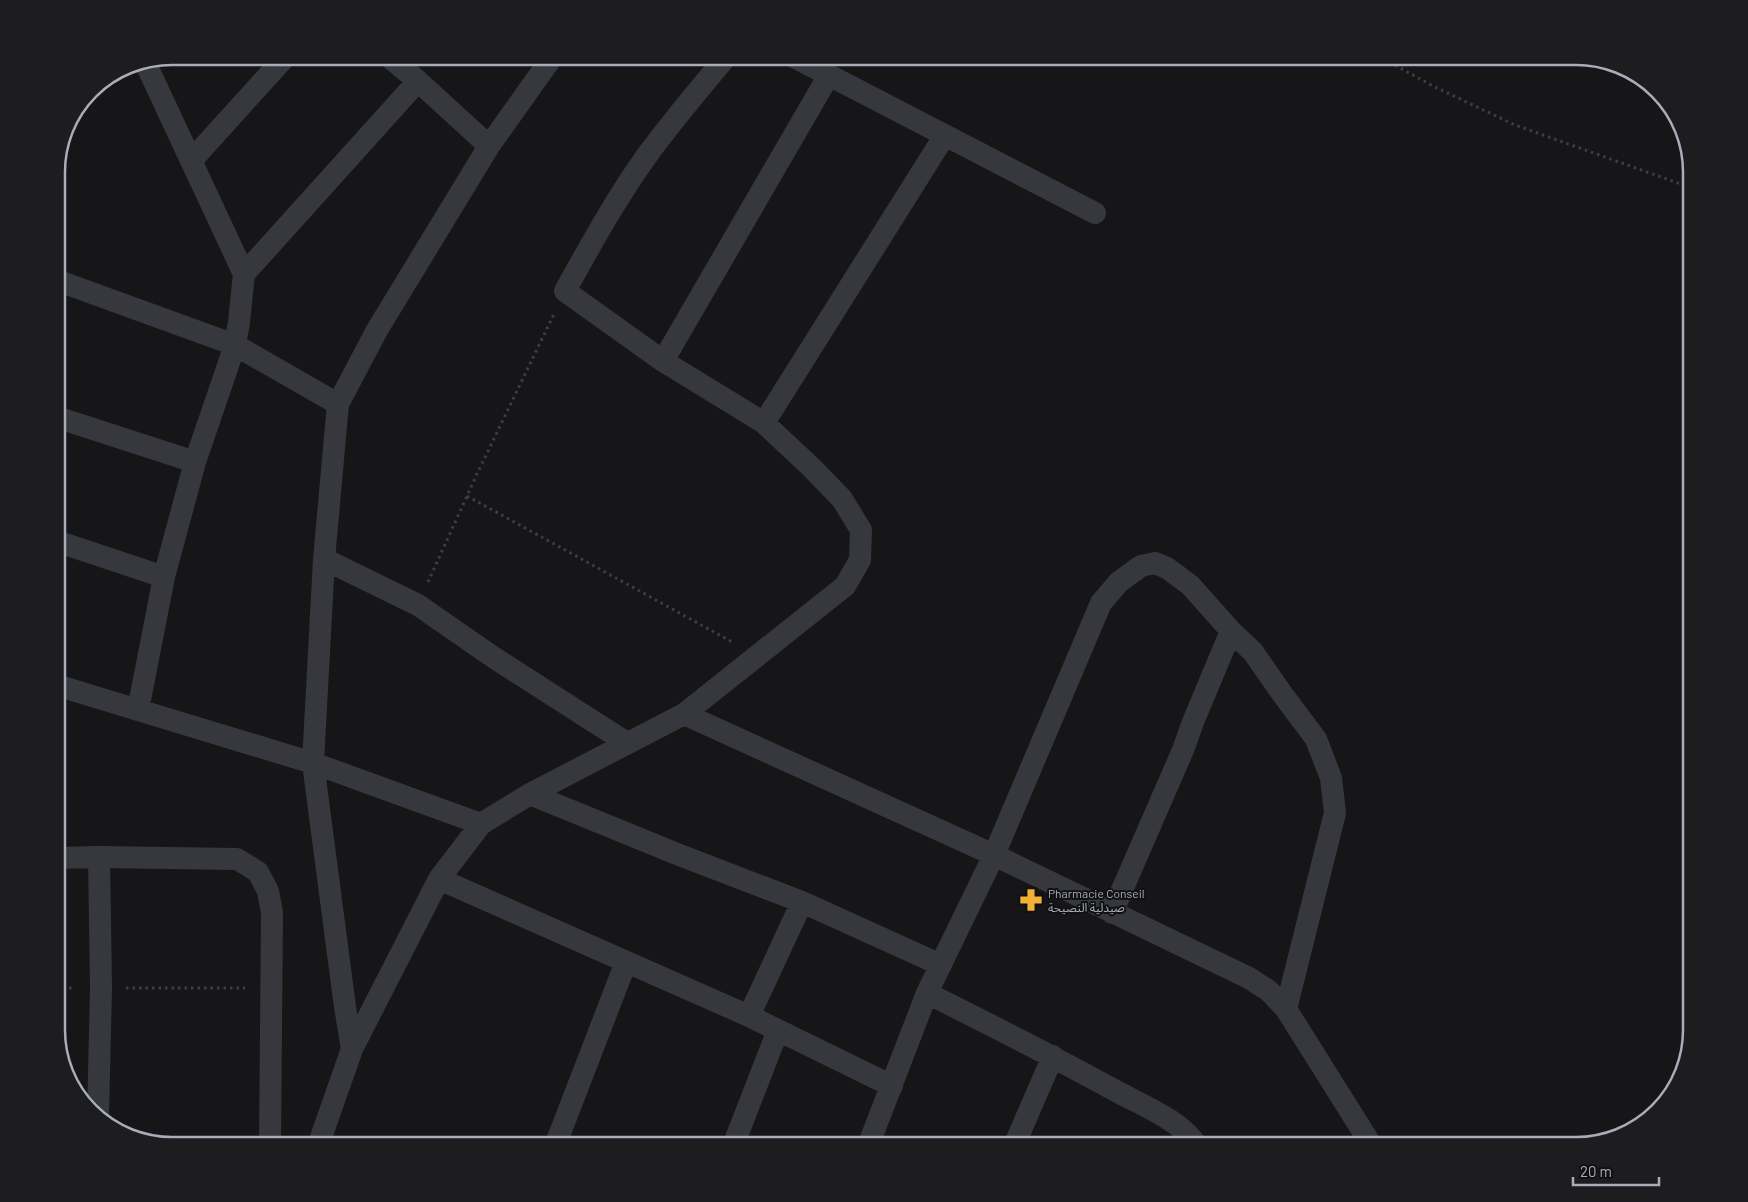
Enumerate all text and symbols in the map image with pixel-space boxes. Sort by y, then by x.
place label: Pharmacie Conseil صيدلية النصيحة [1048,886,1145,915]
pharmacy icon: Pharmacie Conseil صيدلية النصيحة [1018,887,1044,913]
scale bar [1573,1154,1659,1186]
text: 20 m [1580,1162,1612,1180]

